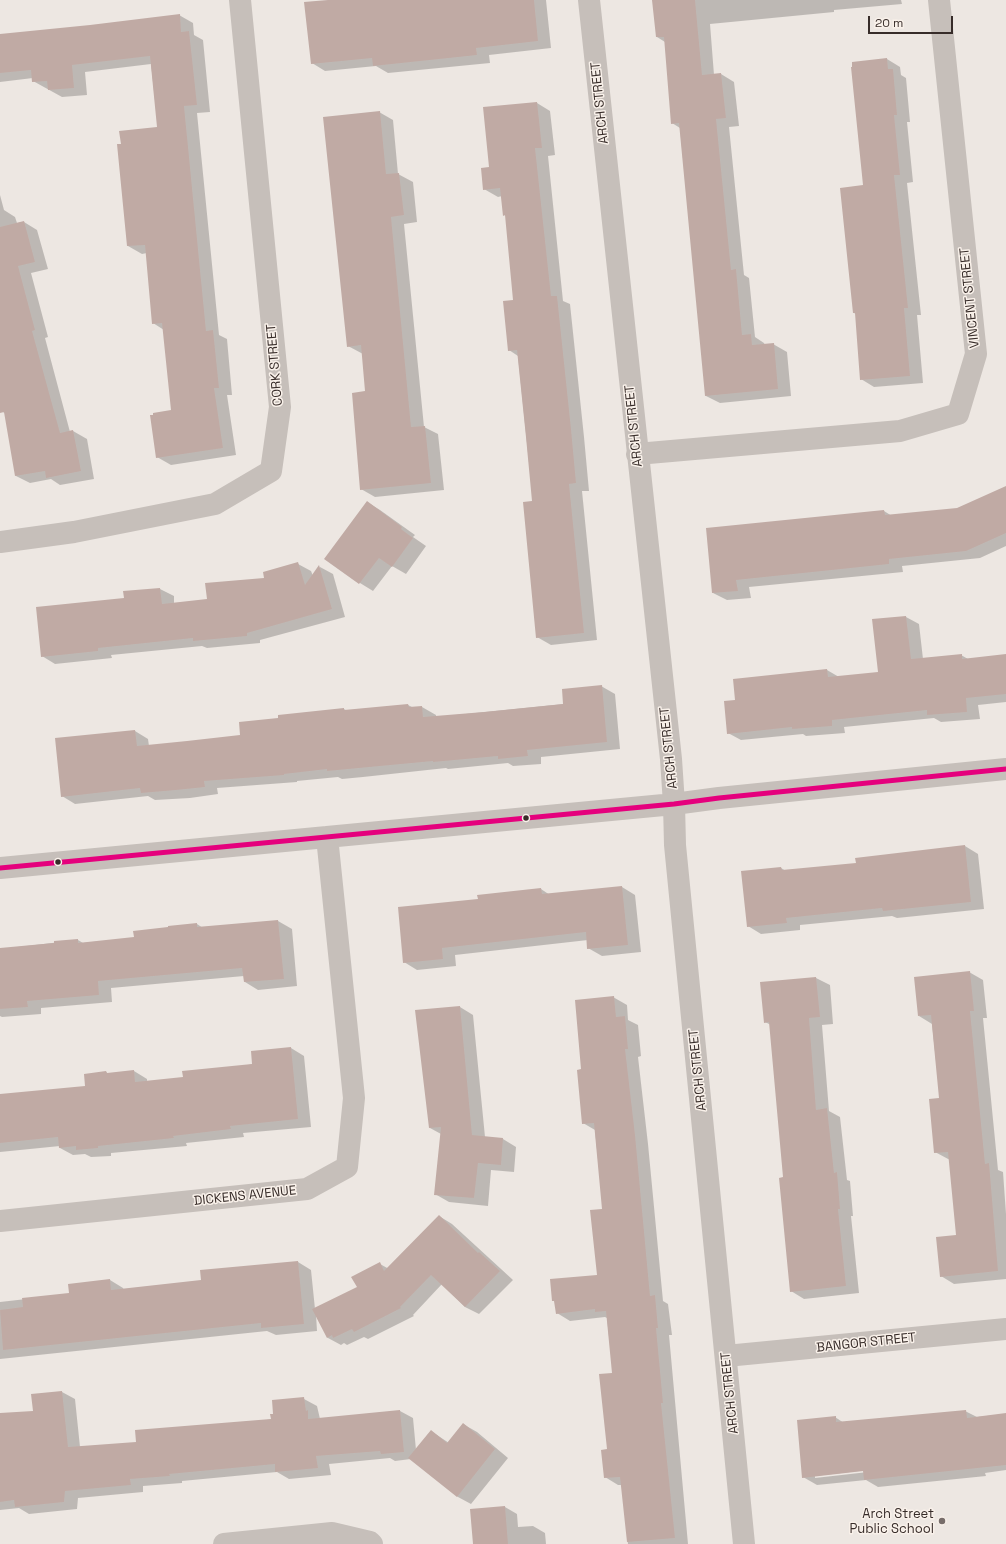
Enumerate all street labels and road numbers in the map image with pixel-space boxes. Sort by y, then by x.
street label: ARCH STREET [588,61,612,145]
street label: VINCENT STREET [957,247,983,349]
street label: CORK STREET [264,323,286,407]
street label: ARCH STREET [622,384,646,468]
street label: ARCH STREET [657,706,681,790]
street label: ARCH STREET [686,1028,710,1112]
street label: DICKENS AVENUE [193,1183,297,1209]
street label: BANGOR STREET [816,1330,916,1356]
street label: ARCH STREET [718,1351,742,1435]

